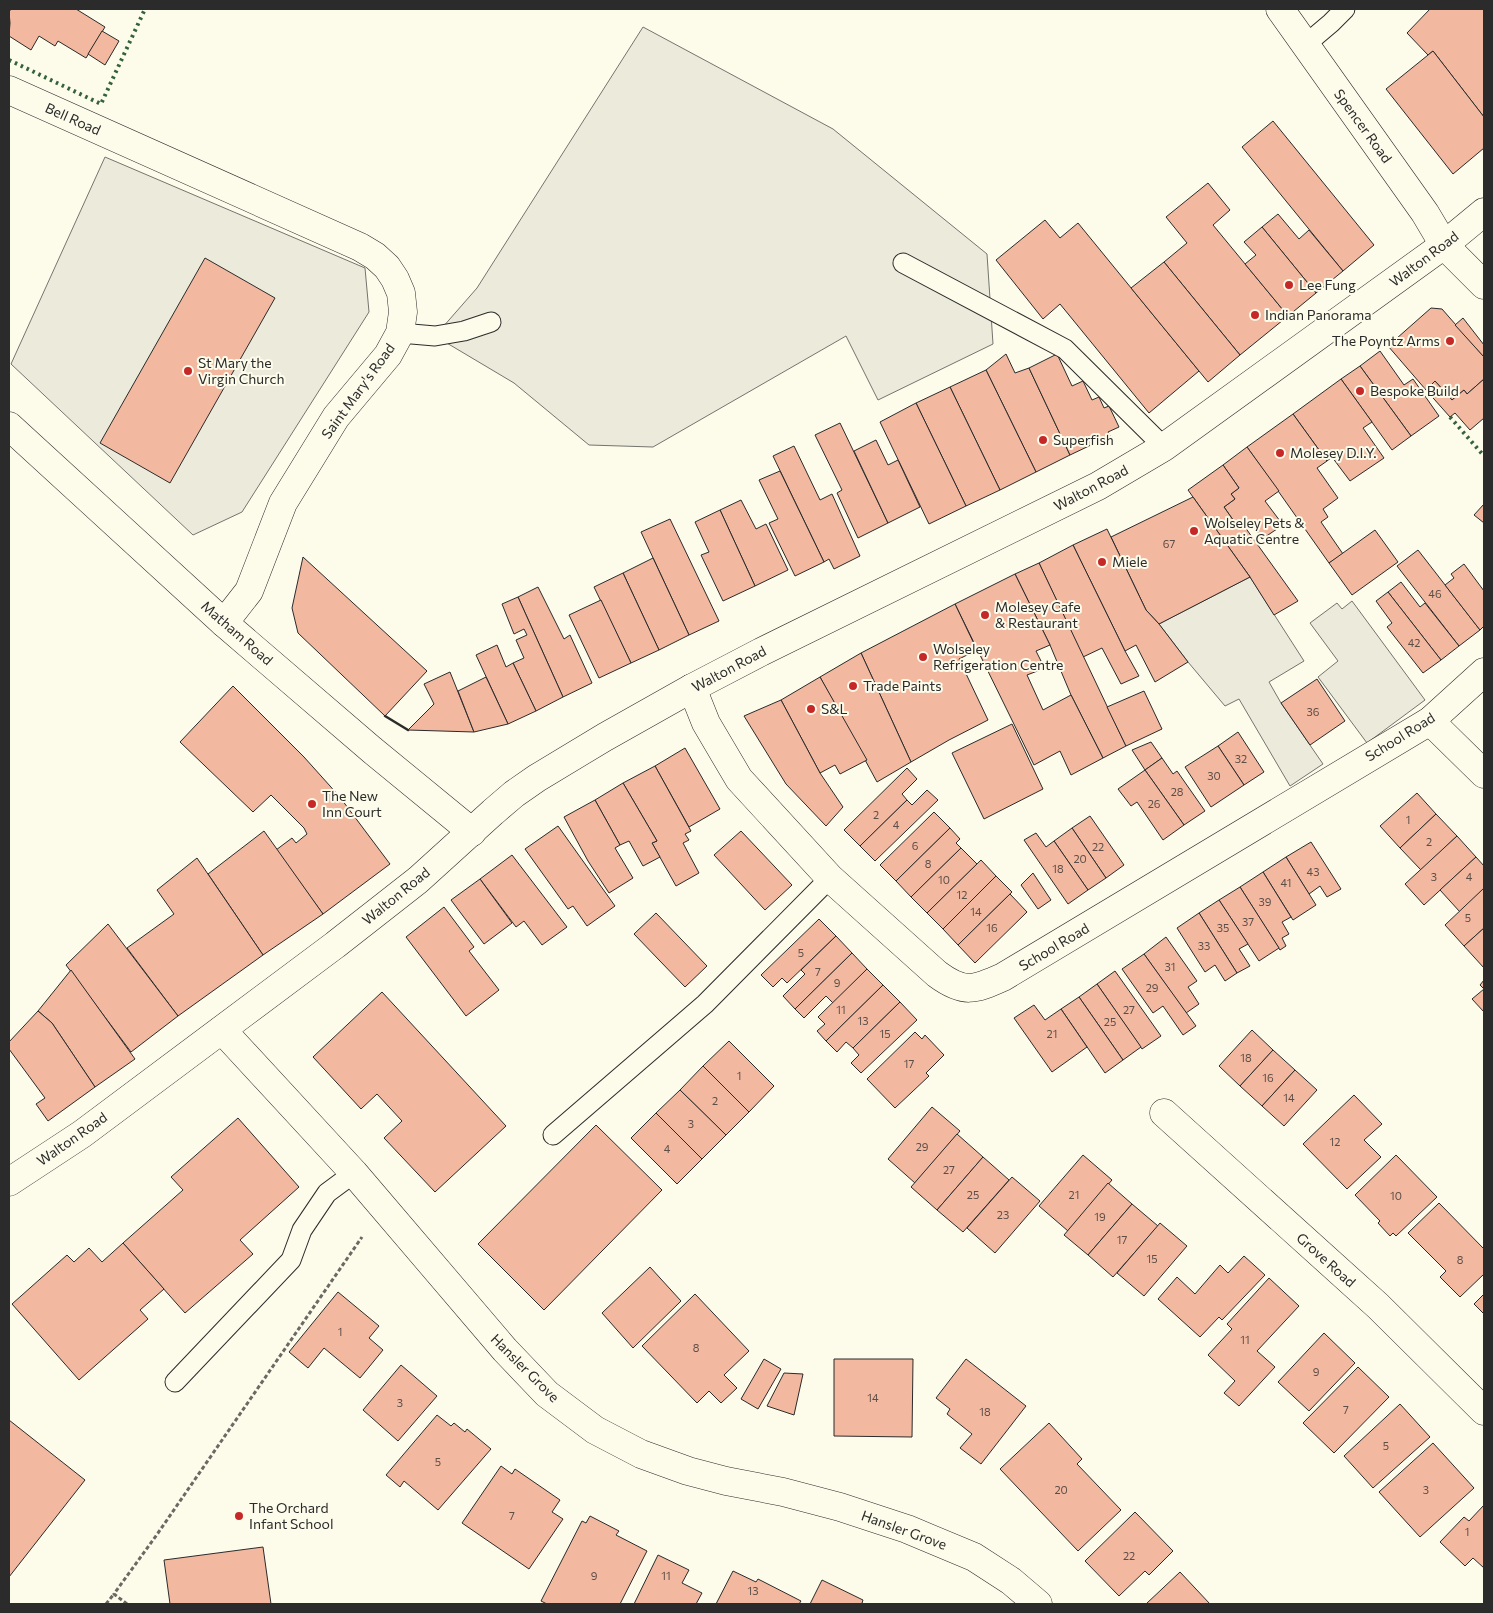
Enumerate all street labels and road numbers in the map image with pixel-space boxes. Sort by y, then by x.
street label: Spencer Road [1331,85,1396,166]
street label: Bell Road [43,99,104,138]
street label: Walton Road [1386,227,1461,290]
street label: Saint Mary's Road [317,340,398,442]
street label: Walton Road [1051,461,1131,514]
street label: Matham Road [198,597,277,668]
street label: Walton Road [689,642,769,695]
street label: School Road [1362,708,1438,765]
street label: Walton Road [359,863,433,928]
street label: School Road [1016,919,1092,974]
street label: Walton Road [33,1108,110,1169]
street label: Grove Road [1293,1229,1359,1291]
street label: Hansler Grove [488,1330,563,1405]
street label: Hansler Grove [859,1506,949,1553]

